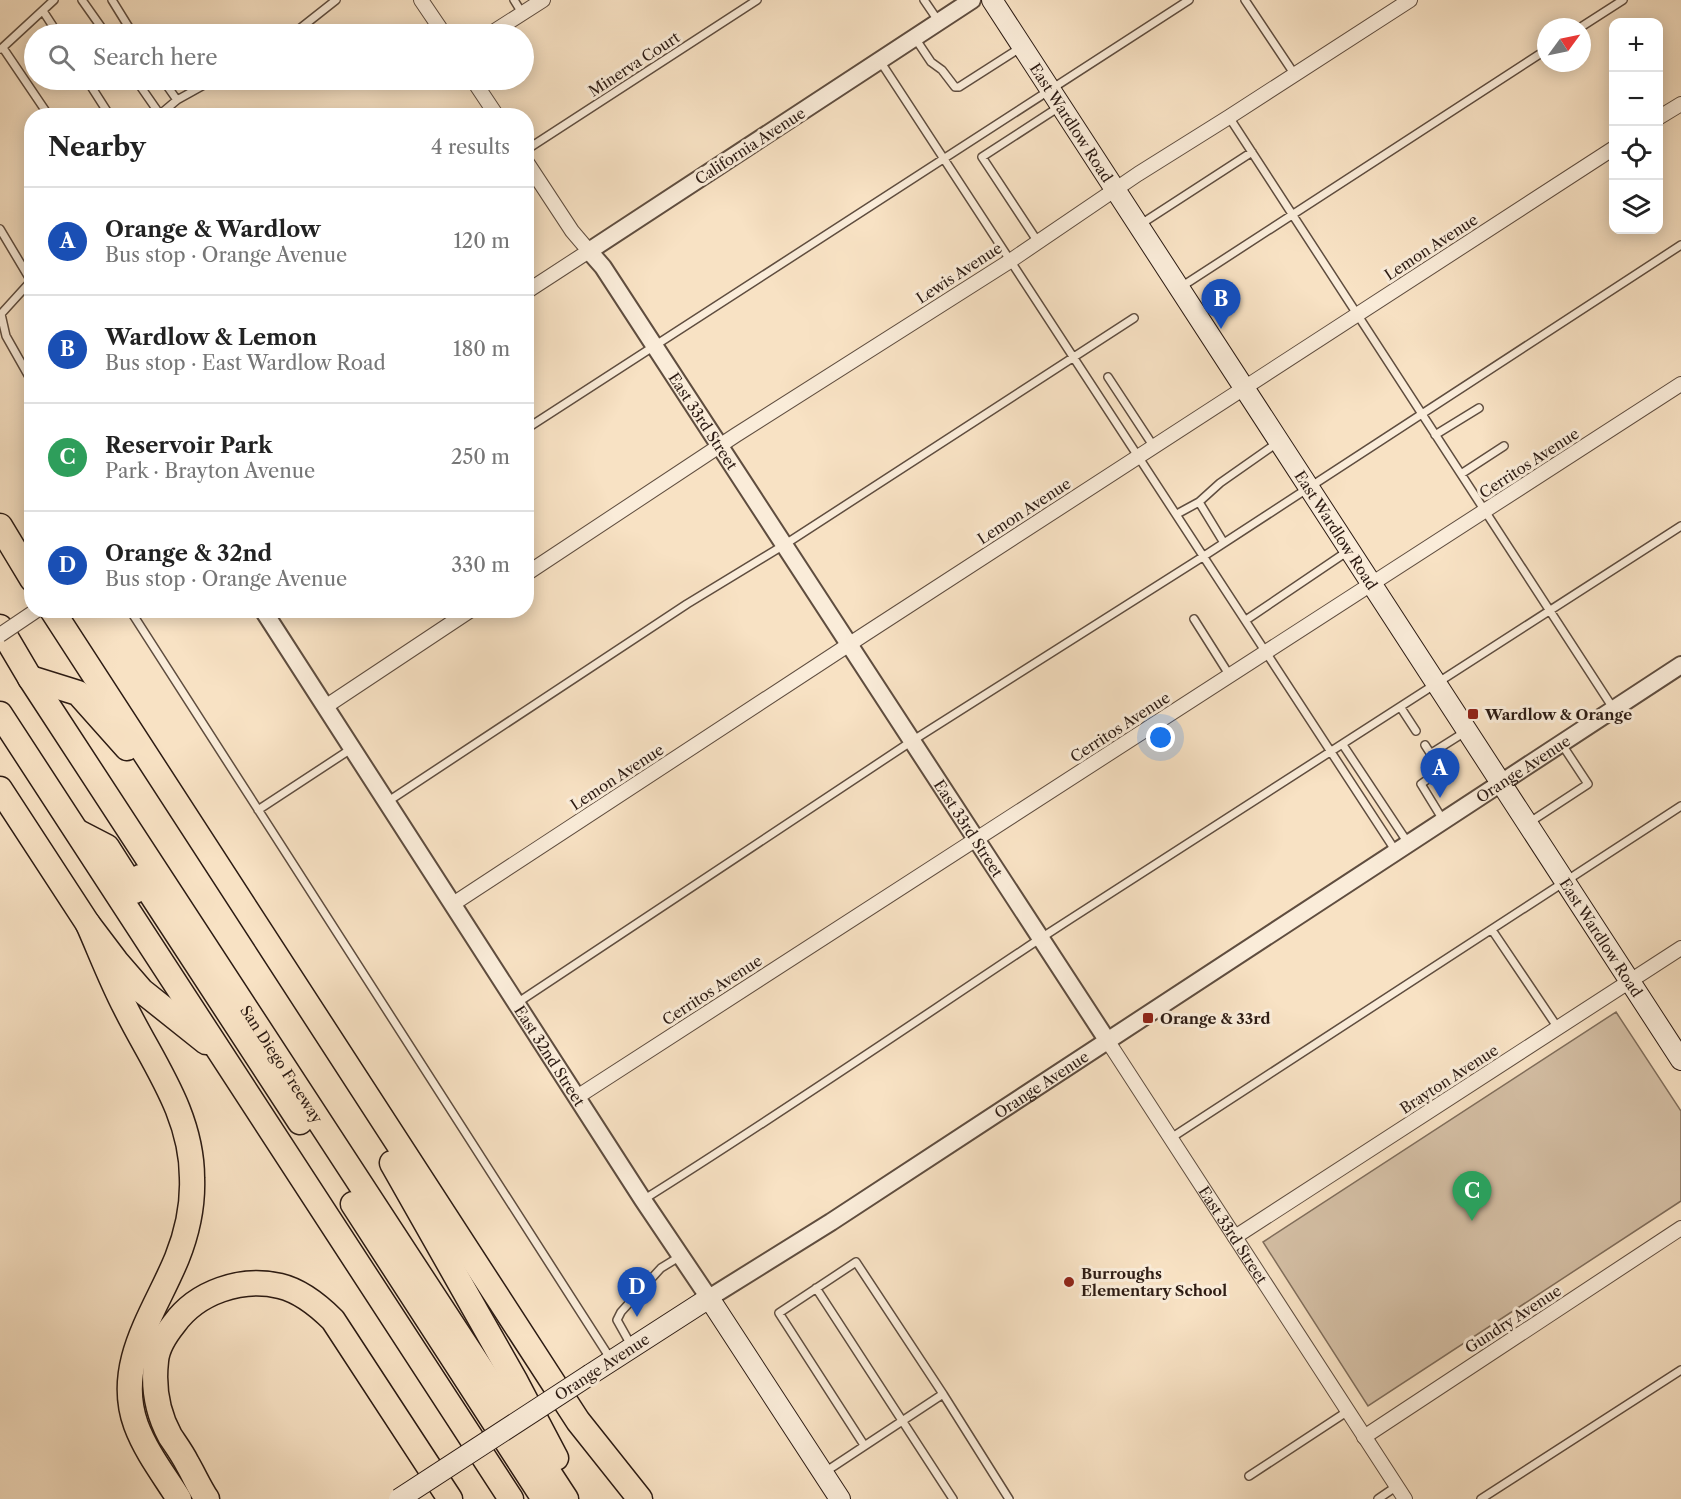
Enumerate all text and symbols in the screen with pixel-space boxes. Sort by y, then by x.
north arrow [1537,18,1591,72]
map controls [1609,18,1663,234]
button: + [1609,18,1663,72]
search box [24,24,534,90]
street label: Minerva Court [585,27,684,101]
icon: search [45,41,78,74]
text: Search here [93,44,218,71]
street label: East Wardlow Road [1026,59,1117,185]
button: − [1609,72,1663,126]
street label: California Avenue [691,103,809,189]
button: locate [1609,126,1663,180]
text: Nearby [48,131,146,163]
text: 4 results [431,135,510,159]
button: layers [1609,180,1663,234]
street label: Lemon Avenue [1381,210,1481,284]
text: Orange & Wardlow [105,216,321,243]
text: A [60,229,75,253]
text: 120 m [453,229,510,253]
street label: Lewis Avenue [913,238,1005,308]
text: Bus stop · Orange Avenue [105,243,347,267]
pin: B [1202,280,1240,329]
text: Wardlow & Lemon [105,324,317,351]
text: B [60,337,75,361]
text: 180 m [453,337,510,361]
text: Bus stop · East Wardlow Road [105,351,386,375]
street label: East 33rd Street [665,369,742,474]
street label: Cerritos Avenue [1476,424,1582,502]
text: Reservoir Park [105,432,273,459]
text: C [59,445,76,469]
text: 250 m [451,445,510,469]
text: Park · Brayton Avenue [105,459,315,483]
street label: East Wardlow Road [1291,467,1382,593]
street label: Lemon Avenue [974,474,1074,548]
text: Orange & 32nd [105,540,272,567]
text: D [59,553,76,577]
text: 330 m [451,553,510,577]
text: Bus stop · Orange Avenue [105,567,347,591]
street label: Cerritos Avenue [1067,688,1173,766]
place label: Wardlow & Orange [1484,705,1632,724]
marker: Wardlow & Orange [1466,707,1480,721]
your location [1146,723,1175,752]
street label: Orange Avenue [1472,731,1574,806]
street label: Lemon Avenue [567,740,667,814]
pin: A [1420,748,1460,798]
street label: East 33rd Street [930,776,1008,881]
street label: East Wardlow Road [1556,874,1647,1000]
street label: Cerritos Avenue [659,951,765,1029]
street label: San Diego Freeway [237,1001,328,1127]
street label: East 32nd Street [511,1002,590,1110]
place label: Orange & 33rd [1160,1009,1270,1028]
marker: Orange & 33rd [1141,1011,1155,1025]
street label: Brayton Avenue [1396,1040,1502,1118]
street label: Orange Avenue [990,1046,1092,1122]
pin: C [1452,1172,1492,1221]
street label: East 33rd Street [1195,1182,1272,1287]
place label: Burroughs Elementary School [1081,1264,1227,1300]
pin: D [618,1268,656,1317]
marker: Burroughs Elementary School [1062,1275,1076,1289]
street label: Gundry Avenue [1461,1281,1565,1357]
street label: Orange Avenue [551,1329,653,1405]

